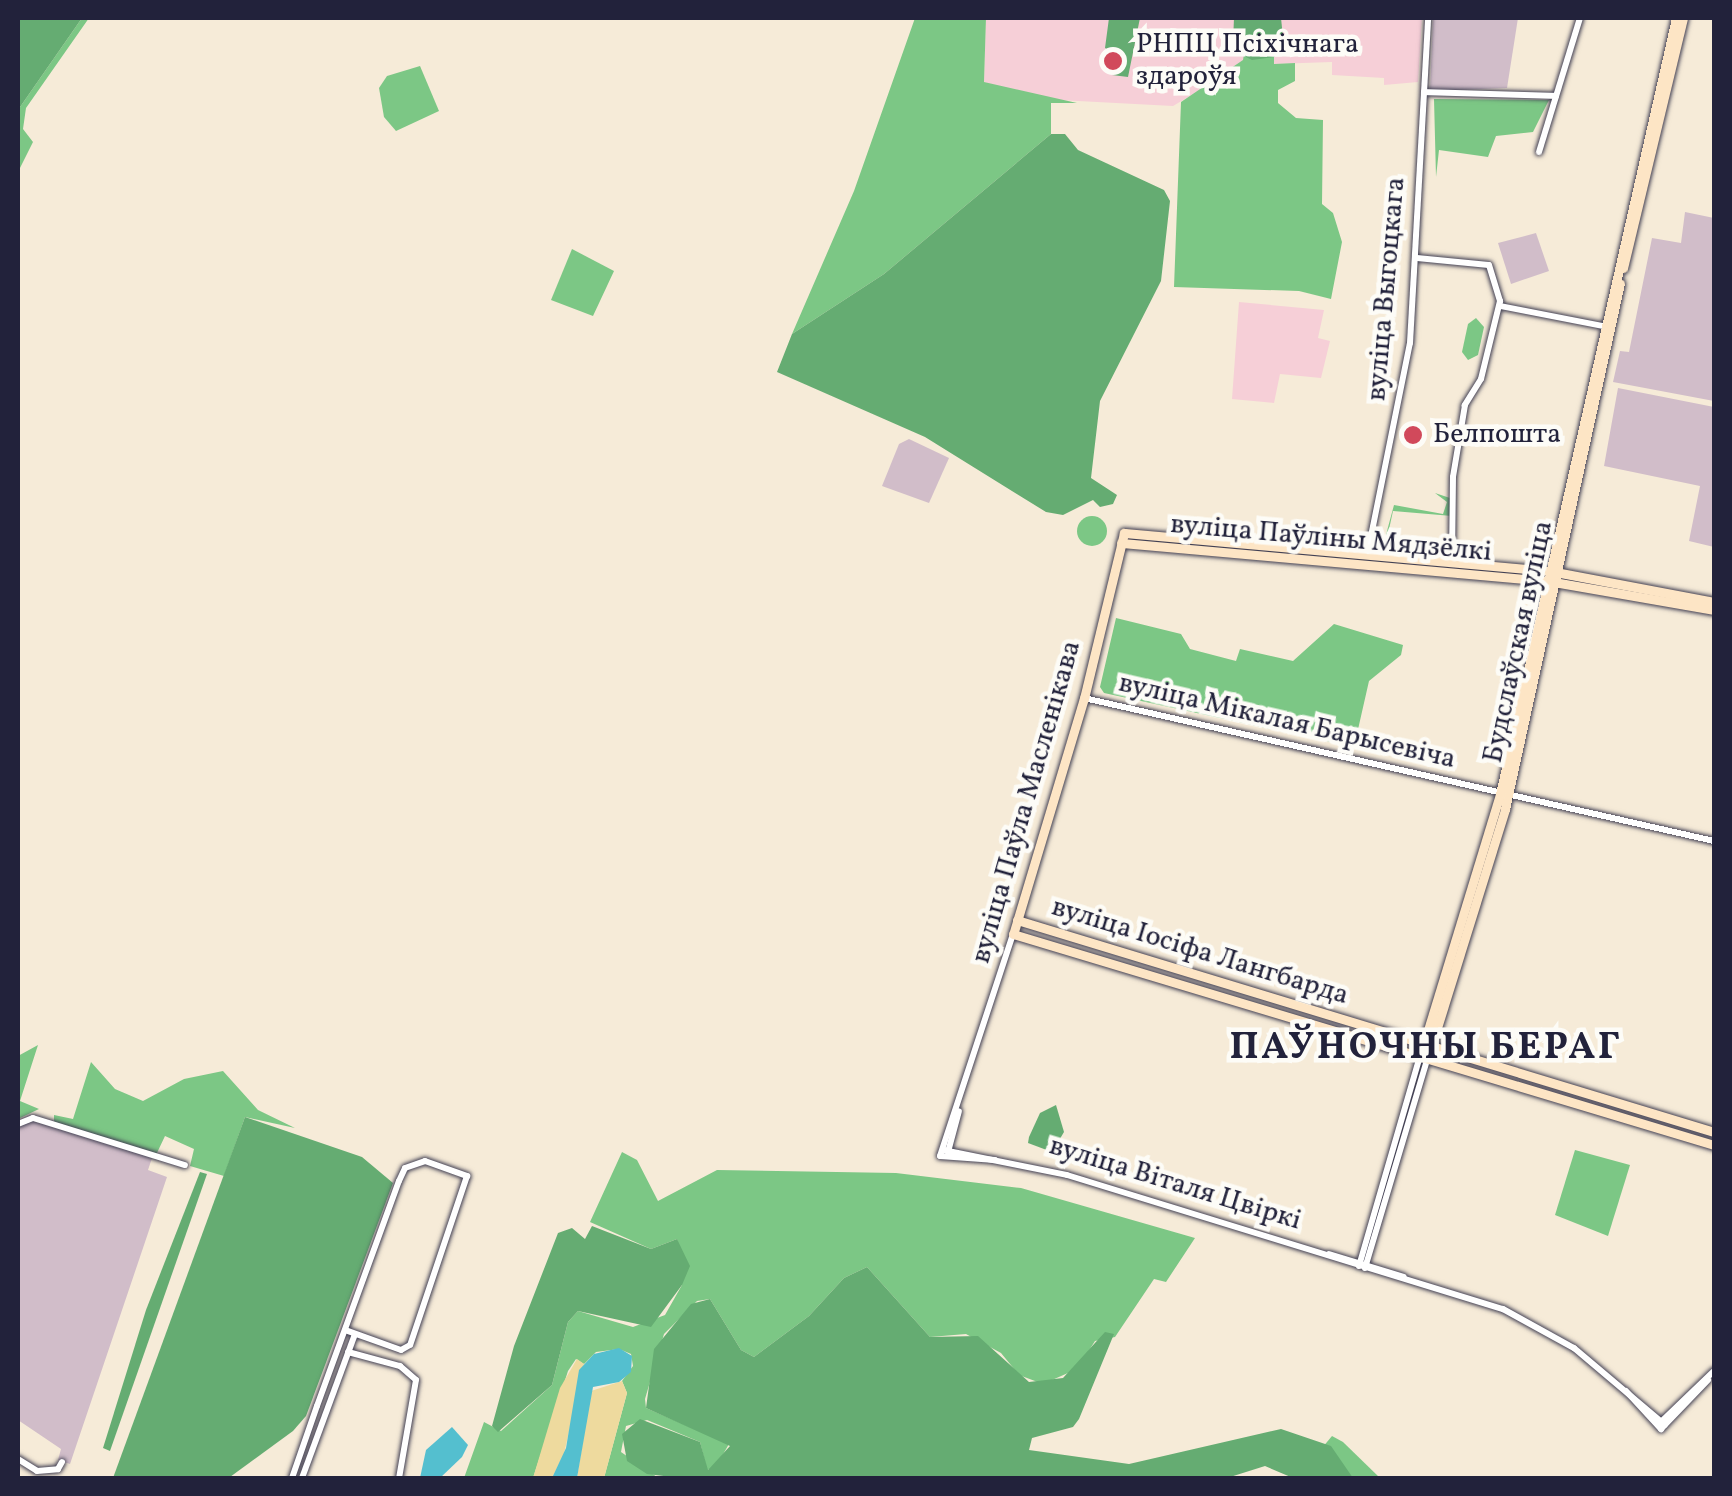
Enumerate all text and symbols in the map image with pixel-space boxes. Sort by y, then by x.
place label: РНПЦ Псіхічнага здароўя [1136,28,1359,94]
marker: РНПЦ Псіхічнага здароўя [1100,48,1126,74]
street label: вуліца Выгоцкага [1360,176,1414,402]
place label: Белпошта [1433,418,1561,452]
marker: Белпошта [1402,424,1424,446]
street label: вуліца Паўліны Мядзёлкі [1169,508,1493,570]
street label: Будслаўская вуліца [1477,518,1561,766]
street label: вуліца Паўла Масленікава [965,637,1089,967]
street label: вуліца Мікалая Барысевіча [1115,667,1459,777]
street label: вуліца Іосіфа Лангбарда [1047,891,1353,1013]
district label: ПАЎНОЧНЫ БЕРАГ [1230,1026,1622,1072]
street label: вуліца Віталя Цвіркі [1045,1130,1305,1238]

